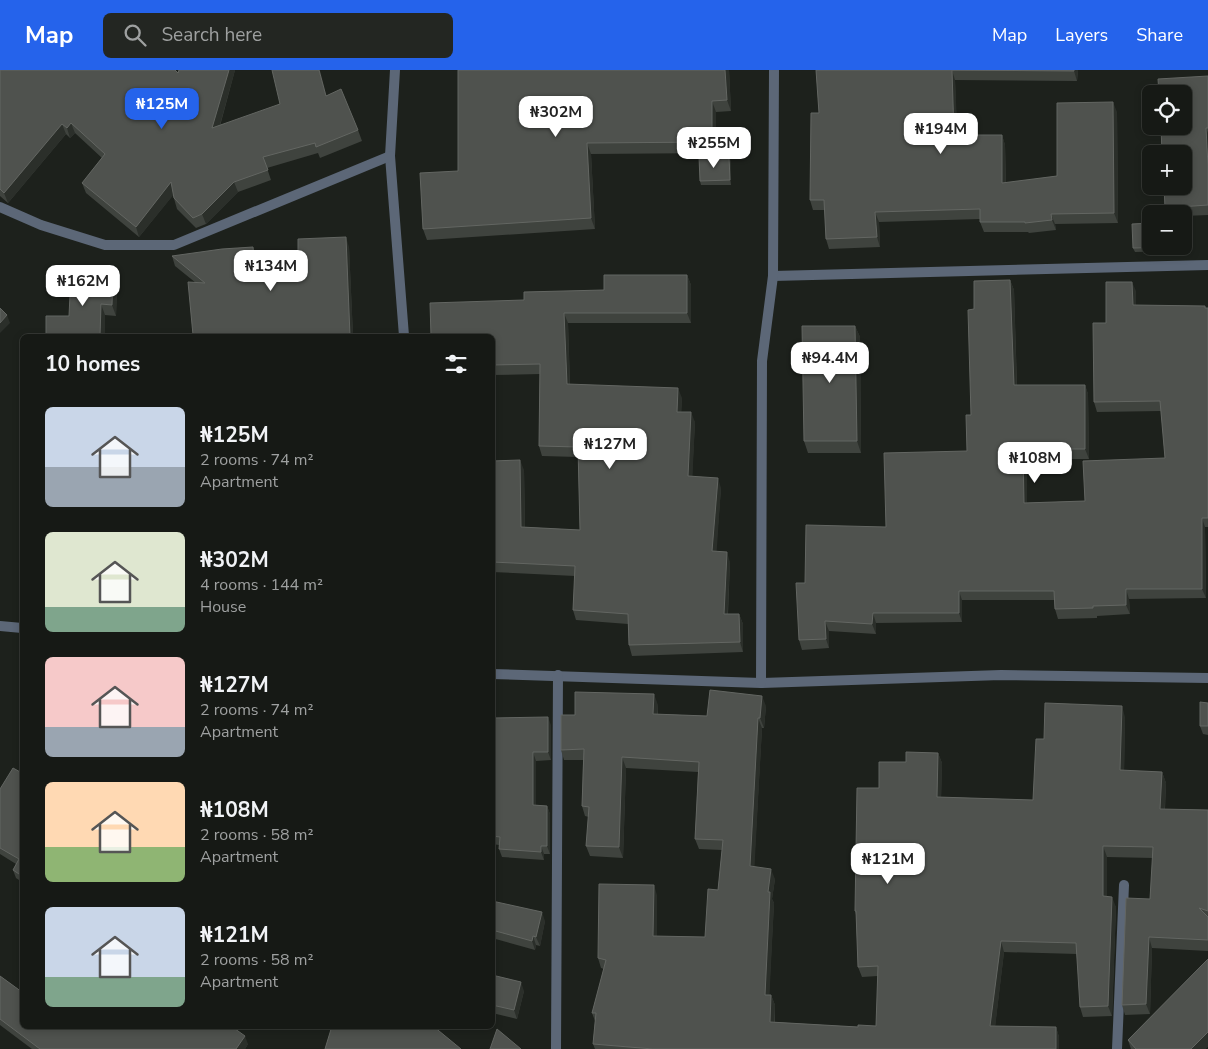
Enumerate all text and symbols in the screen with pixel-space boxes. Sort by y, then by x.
search box [103,13,453,58]
text: Map [25,19,73,51]
icon: search [121,21,149,49]
text: Search here [161,22,262,48]
text: Map [992,23,1027,47]
text: Layers [1055,23,1108,47]
text: Share [1136,23,1183,47]
map controls [1142,85,1192,255]
button: locate [1142,85,1192,135]
pin: ₦125M [127,88,197,130]
text: ₦125M [136,93,188,115]
pin: ₦302M [521,96,591,138]
text: ₦302M [530,101,582,123]
pin: ₦194M [906,112,976,155]
text: ₦194M [915,118,967,140]
pin: ₦255M [679,126,749,169]
text: ₦255M [688,132,740,154]
button: + [1142,145,1192,195]
button: − [1142,205,1192,255]
pin: ₦134M [236,250,306,292]
text: ₦134M [245,255,297,277]
pin: ₦162M [48,264,118,307]
text: ₦162M [57,270,109,292]
pin: ₦94.4M [789,342,871,384]
text: ₦94.4M [802,347,858,369]
text: 10 homes [45,350,140,378]
icon: filters [442,350,470,378]
text: ₦125M [200,421,269,449]
icon: home [85,427,145,487]
pin: ₦127M [575,428,645,470]
text: ₦127M [584,433,636,455]
pin: ₦108M [1000,442,1070,484]
text: ₦108M [1009,447,1061,469]
text: 2 rooms · 74 m² [200,449,313,471]
text: Apartment [200,471,278,493]
text: ₦302M [200,546,269,574]
icon: home [85,552,145,612]
text: 4 rooms · 144 m² [200,574,323,596]
text: House [200,596,246,618]
text: ₦127M [200,671,269,699]
icon: home [85,677,145,737]
text: 2 rooms · 74 m² [200,699,313,721]
text: Apartment [200,721,278,743]
text: ₦108M [200,796,269,824]
icon: home [85,802,145,862]
text: 2 rooms · 58 m² [200,824,313,846]
pin: ₦121M [853,842,923,885]
text: Apartment [200,846,278,868]
text: ₦121M [862,848,914,870]
text: ₦121M [200,921,269,949]
icon: home [85,927,145,987]
text: 2 rooms · 58 m² [200,949,313,971]
text: Apartment [200,971,278,993]

